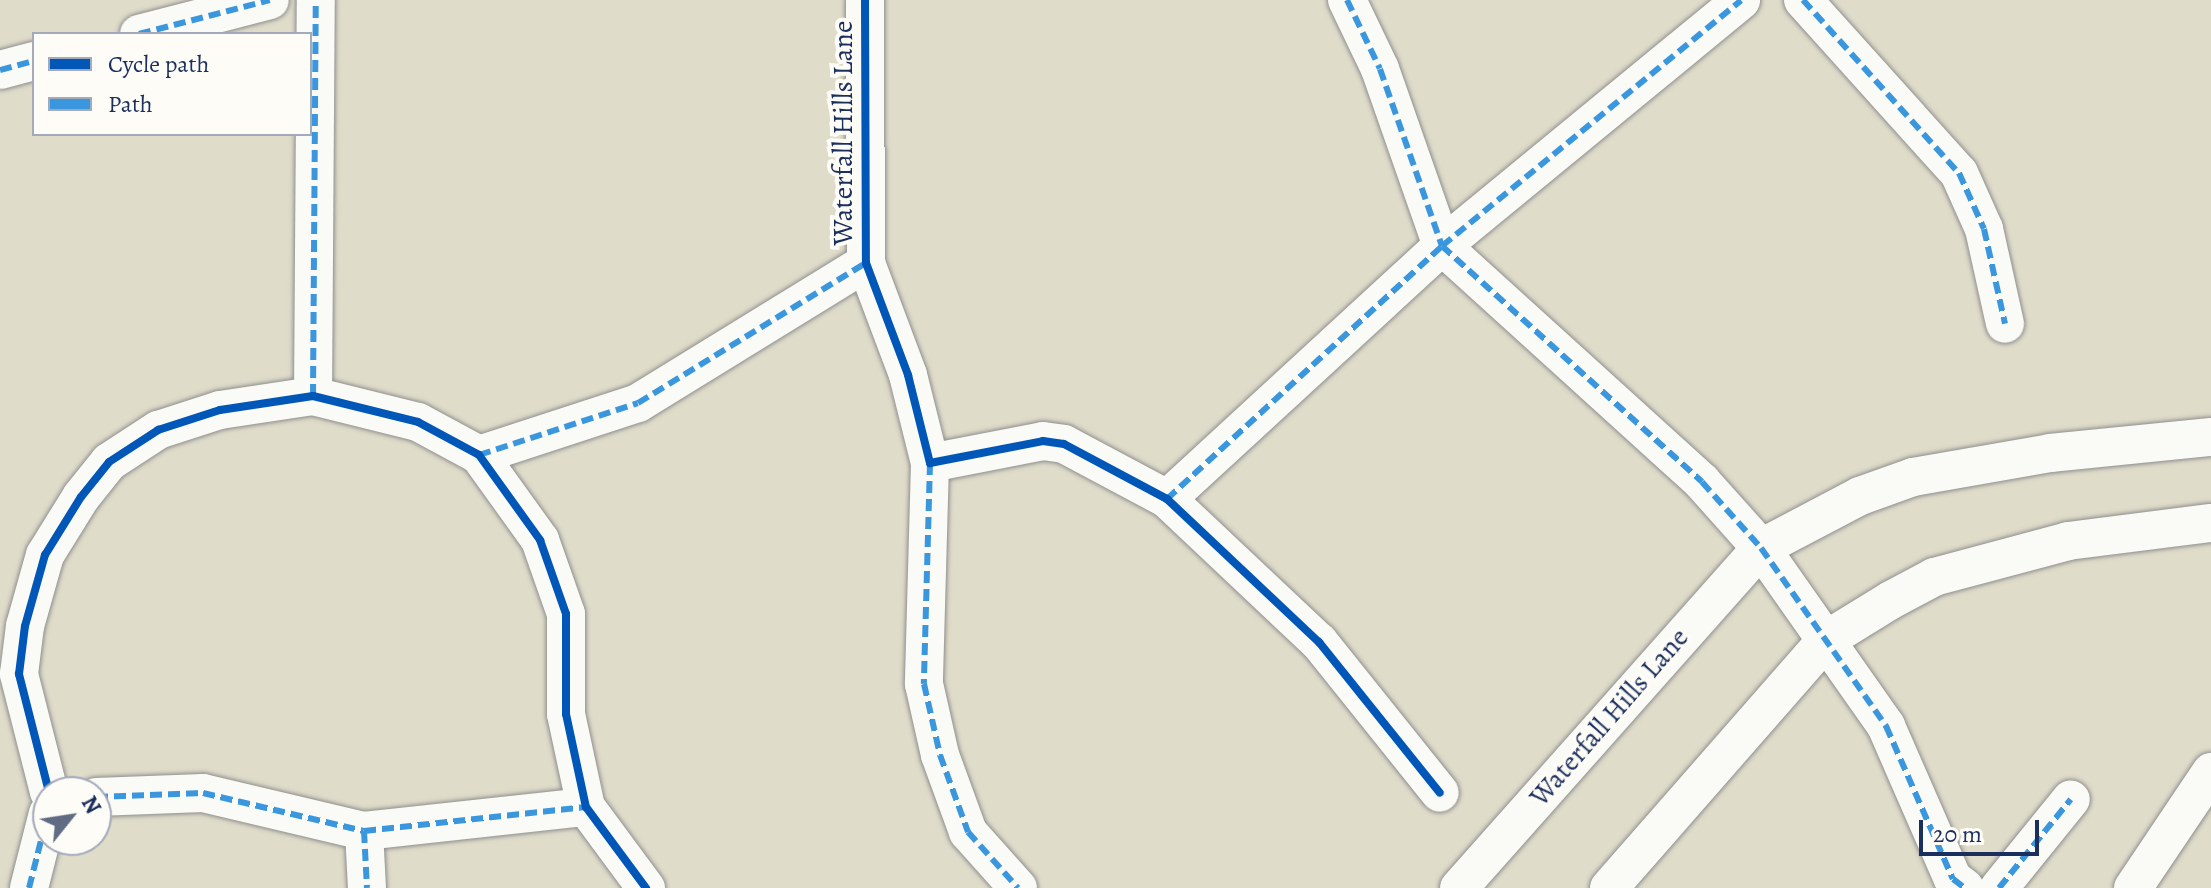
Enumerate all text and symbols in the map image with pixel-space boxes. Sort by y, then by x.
street label: Waterfall Hills Lane [826,21,860,245]
legend [32,32,312,136]
text: Cycle path [108,48,209,80]
text: Path [108,88,153,120]
street label: Waterfall Hills Lane [1523,621,1695,813]
north arrow [32,776,112,856]
text: N [74,791,108,819]
scale bar [1923,804,2043,854]
text: 20 m [1933,818,1982,850]

